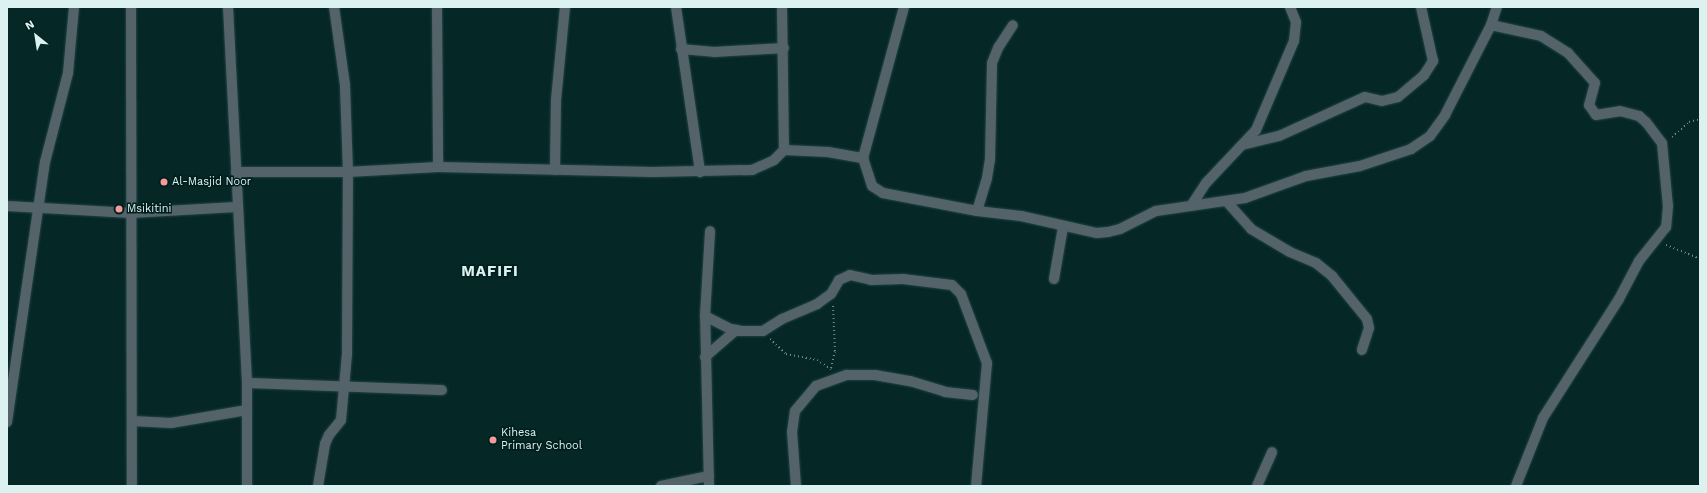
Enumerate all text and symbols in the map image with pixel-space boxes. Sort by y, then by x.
north arrow [16,16,56,56]
text: N [23,18,37,33]
place label: Al-Masjid Noor [172,175,251,189]
marker: Al-Masjid Noor [159,177,169,187]
place label: Msikitini [127,202,171,216]
marker: Msikitini [114,204,124,214]
district label: MAFIFI [461,263,519,281]
place label: Kihesa Primary School [501,427,582,453]
marker: Kihesa Primary School [488,435,498,445]

